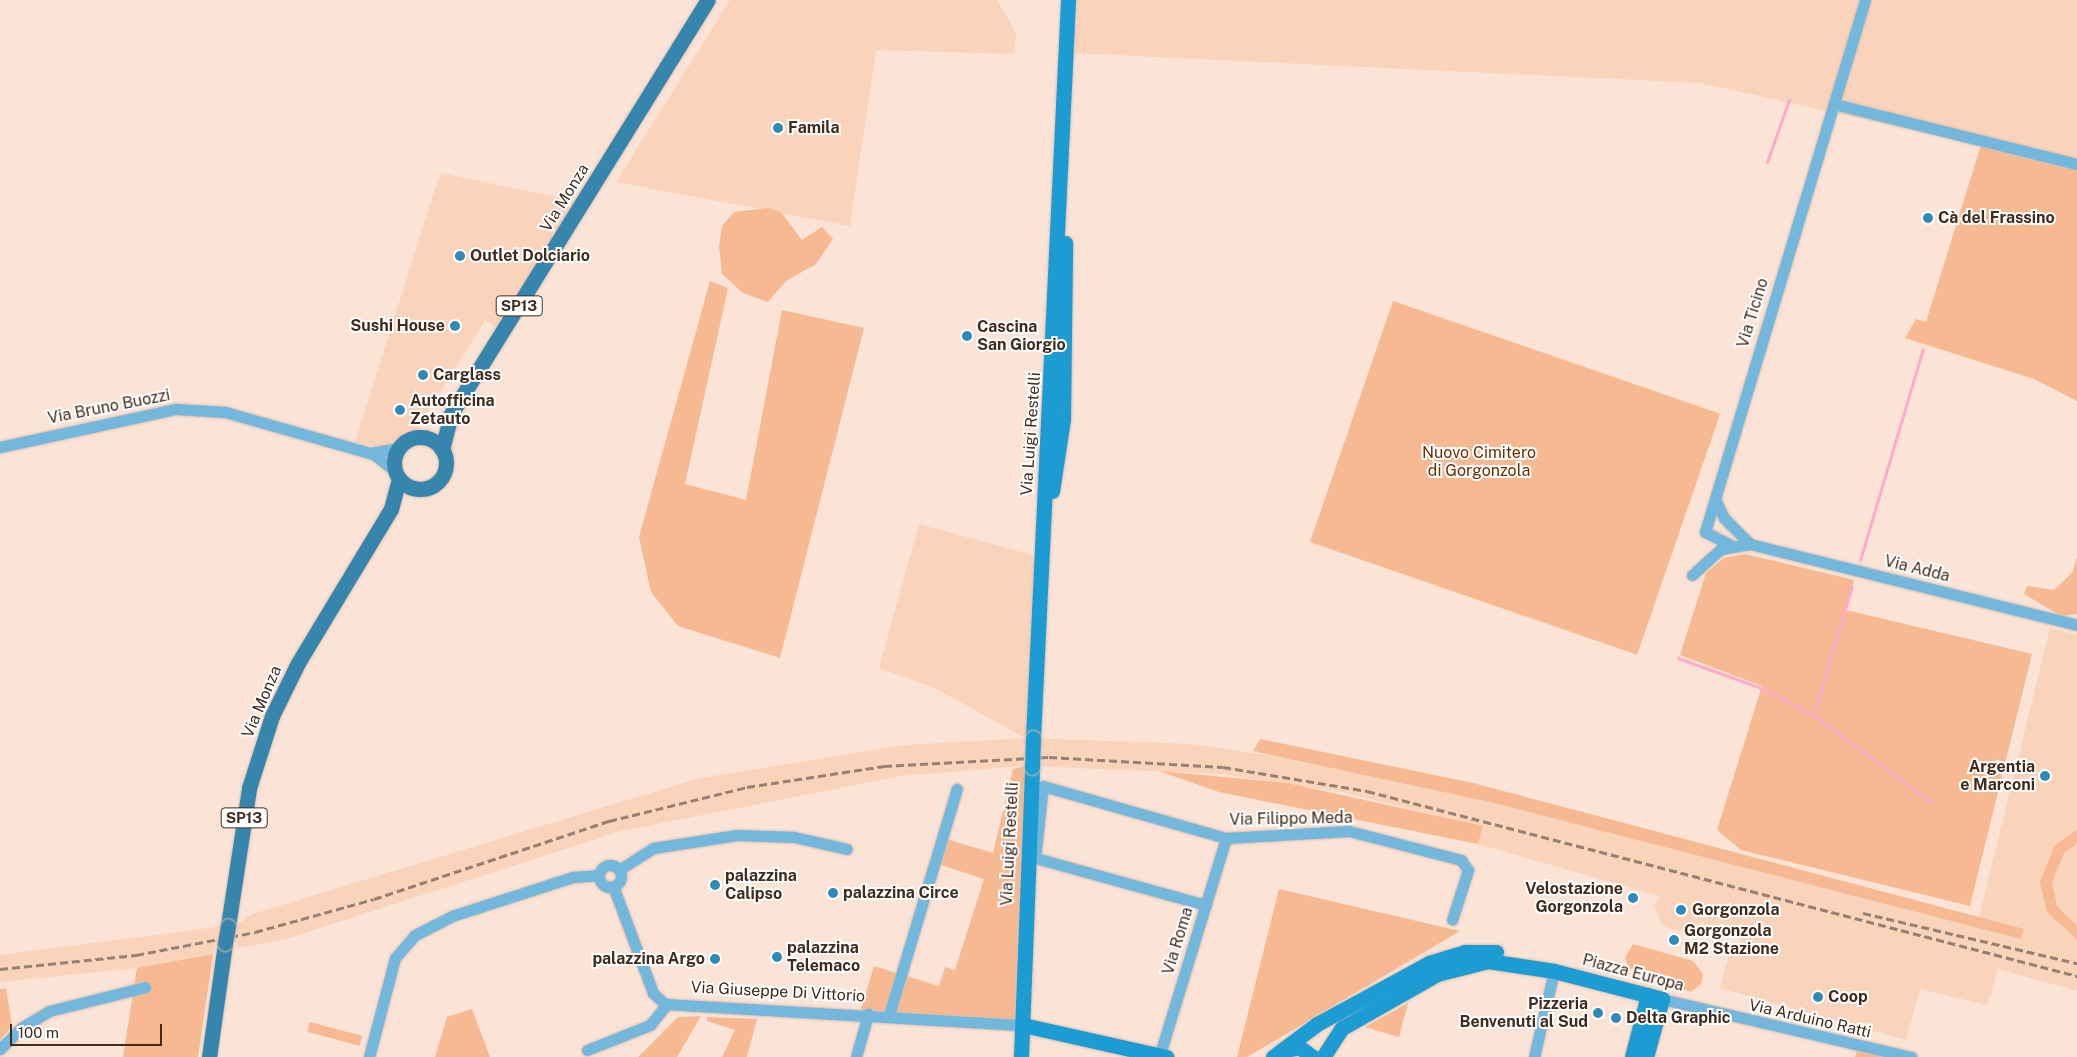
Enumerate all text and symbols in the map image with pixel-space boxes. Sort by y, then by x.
place label: Famila [788,118,840,138]
marker: Famila [772,122,784,134]
street label: Via Monza [537,161,593,235]
place label: Cà del Frassino [1938,208,2055,228]
marker: Cà del Frassino [1922,212,1934,224]
place label: Outlet Dolciario [470,246,590,266]
marker: Outlet Dolciario [454,250,466,262]
street label: Via Ticino [1733,276,1773,350]
road number: SP13 [495,294,543,318]
place label: Sushi House [350,316,445,336]
place label: Cascina San Giorgio [977,317,1066,355]
marker: Sushi House [449,320,461,332]
marker: Cascina San Giorgio [961,330,973,342]
place label: Carglass [433,365,501,385]
marker: Carglass [417,369,429,381]
street label: Via Luigi Restelli [1017,372,1045,496]
street label: Via Bruno Buozzi [46,386,172,428]
place label: Autofficina Zetauto [410,391,495,429]
marker: Autofficina Zetauto [394,404,406,416]
park label: Nuovo Cimitero di Gorgonzola [1422,443,1536,481]
street label: Via Adda [1882,552,1952,586]
street label: Via Monza [238,663,286,741]
place label: Argentia e Marconi [1960,757,2035,795]
marker: Argentia e Marconi [2039,770,2051,782]
street label: Via Luigi Restelli [997,782,1023,906]
road number: SP13 [220,806,268,830]
street label: Via Filippo Meda [1229,808,1353,830]
place label: palazzina Calipso [725,866,797,904]
marker: palazzina Calipso [709,879,721,891]
place label: Velostazione Gorgonzola [1525,879,1623,917]
place label: palazzina Circe [843,883,959,903]
marker: palazzina Circe [827,887,839,899]
marker: Velostazione Gorgonzola [1627,892,1639,904]
place label: Gorgonzola [1692,900,1780,920]
marker: Gorgonzola [1674,903,1688,917]
street label: Via Roma [1159,905,1197,977]
place label: Gorgonzola M2 Stazione [1684,921,1779,959]
marker: Gorgonzola M2 Stazione [1668,934,1680,946]
place label: palazzina Telemaco [787,938,860,976]
place label: palazzina Argo [592,949,705,969]
street label: Piazza Europa [1580,950,1686,996]
marker: palazzina Telemaco [771,951,783,963]
marker: palazzina Argo [709,953,721,965]
street label: Via Giuseppe Di Vittorio [690,978,866,1006]
place label: Coop [1828,987,1868,1007]
marker: Coop [1812,991,1824,1003]
place label: Pizzeria Benvenuti al Sud [1459,994,1588,1032]
street label: Via Arduino Ratti [1747,996,1873,1042]
marker: Pizzeria Benvenuti al Sud [1592,1007,1604,1019]
place label: Delta Graphic [1626,1008,1731,1028]
marker: Delta Graphic [1610,1012,1622,1024]
scale bar [12,1014,165,1046]
text: 100 m [18,1024,59,1041]

